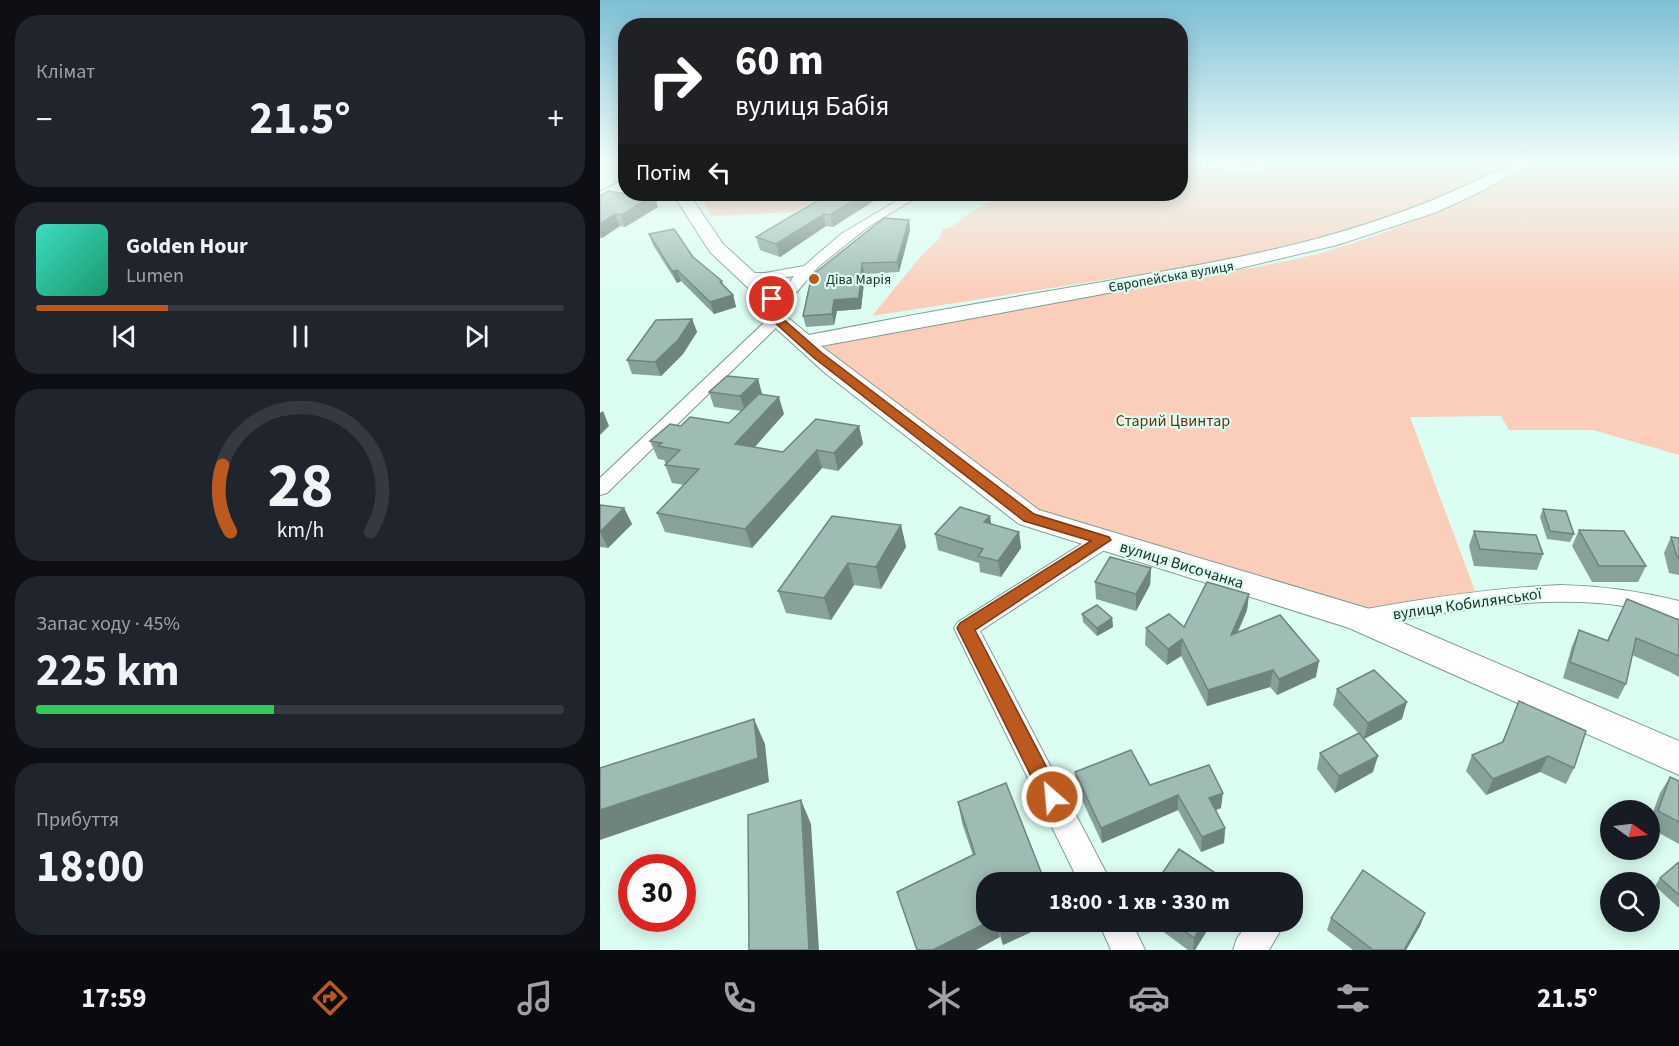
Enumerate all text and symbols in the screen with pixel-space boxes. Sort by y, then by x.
text: 60 m [735,31,824,91]
icon: right [636,42,714,120]
text: Клімат [36,58,95,86]
text: 21.5° [249,87,351,151]
text: вулиця Бабія [735,87,890,126]
text: − [36,96,52,143]
text: + [548,96,564,143]
icon: left [703,156,736,189]
text: Потім [636,157,691,189]
text: Golden Hour [126,230,248,262]
street label: Європейська вулиця [1107,256,1235,298]
text: Lumen [126,262,184,290]
place label: Діва Марія [826,270,891,290]
marker: Діва Марія [807,272,821,286]
pin [746,273,797,324]
icon: arrive [755,282,788,315]
icon: previous [108,320,141,353]
icon: pause [284,320,317,353]
icon: next [460,320,493,353]
park label: Старий Цвинтар [1116,410,1230,432]
text: 28 [267,442,333,531]
text: km/h [276,515,324,546]
street label: вулиця Височанка [1117,536,1246,594]
street label: вулиця Кобилянської [1391,583,1544,625]
text: Запас ходу · 45% [36,610,180,638]
text: 225 km [36,639,180,703]
position arrow [1020,765,1084,829]
north arrow [1600,800,1660,860]
map controls [1600,800,1660,932]
text: Прибуття [36,806,119,834]
text: 18:00 [36,835,145,899]
speed limit sign: 30 [618,854,696,932]
button: search [1600,872,1660,932]
text: 18:00 · 1 хв · 330 m [1049,886,1230,918]
icon: directions [309,977,351,1019]
icon: music [514,977,556,1019]
icon: phone [718,977,760,1019]
icon: climate [923,977,965,1019]
icon: car [1128,977,1170,1019]
icon: filters [1332,977,1374,1019]
text: 17:59 [81,979,146,1018]
text: 21.5° [1537,979,1598,1018]

